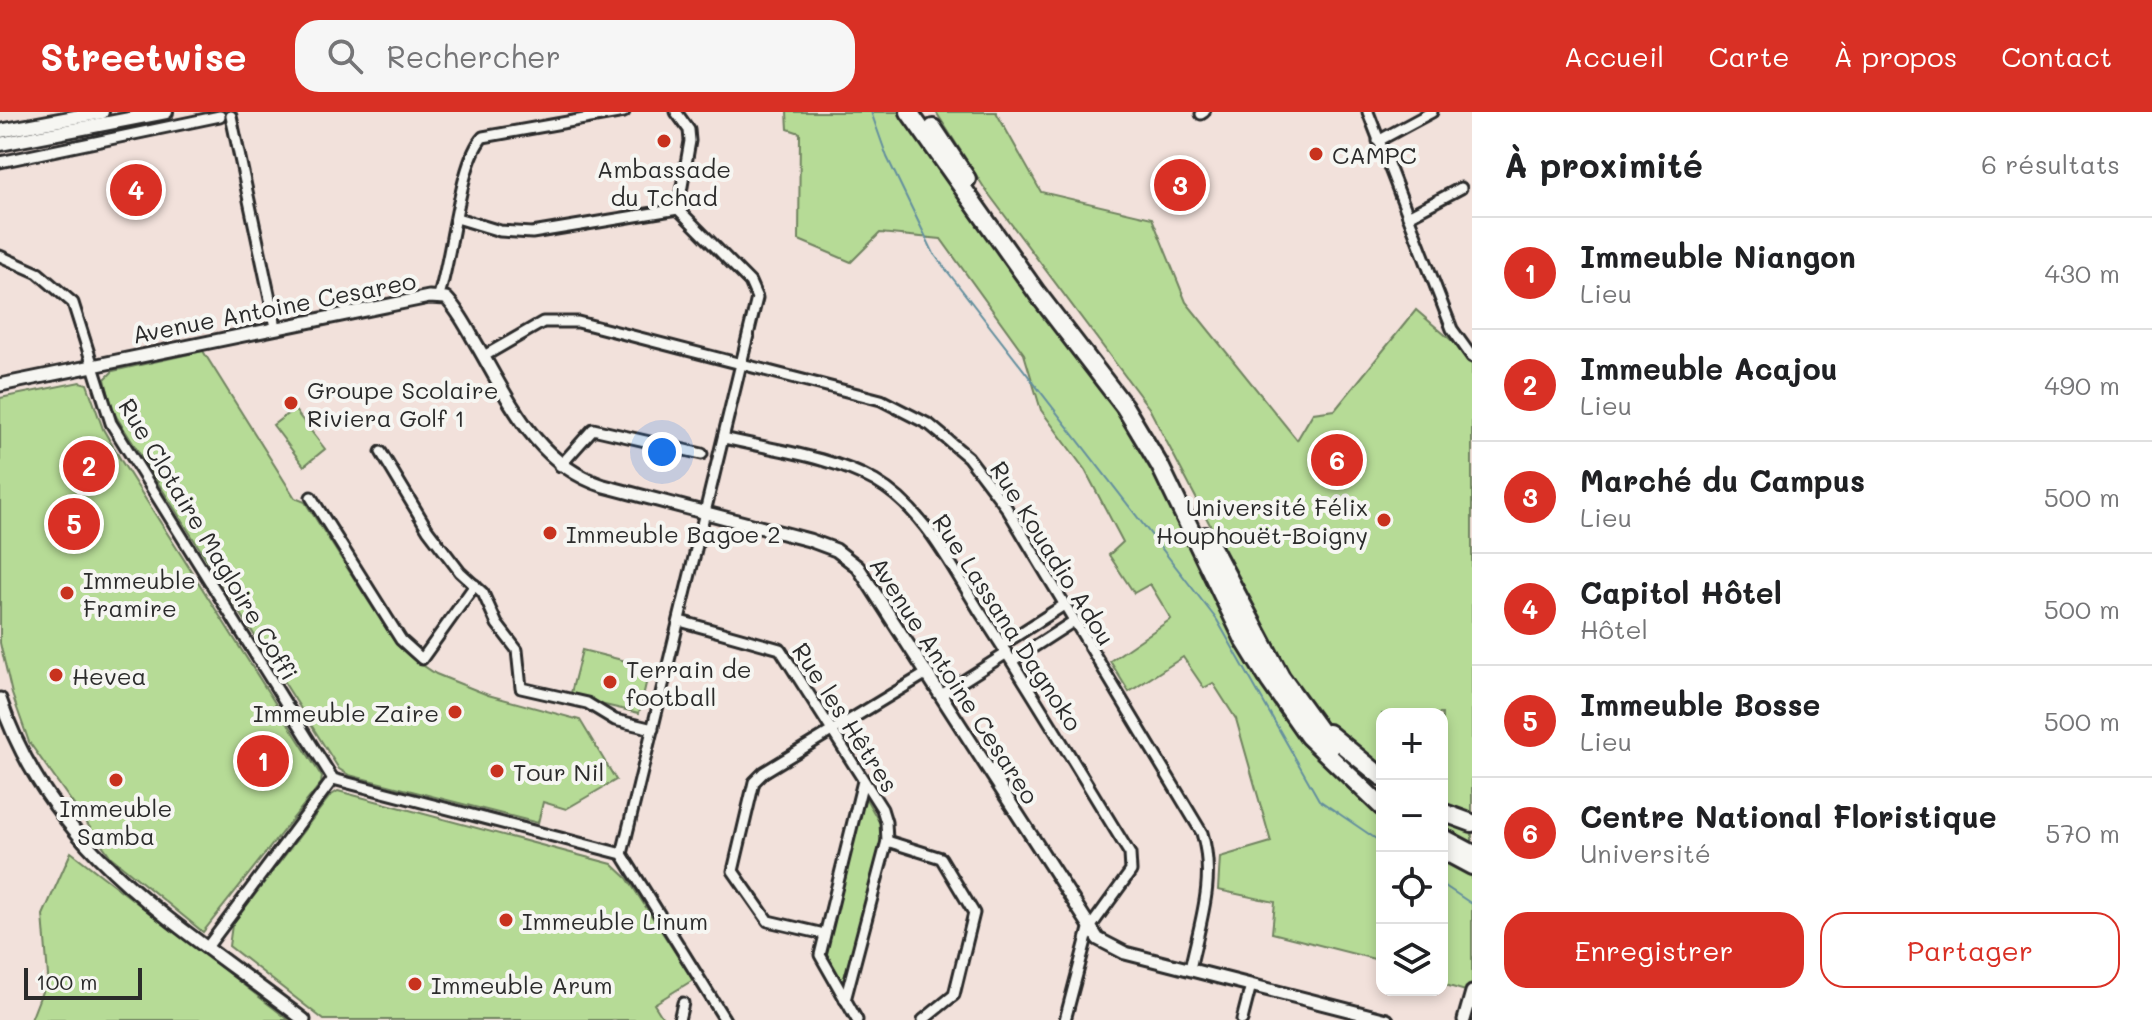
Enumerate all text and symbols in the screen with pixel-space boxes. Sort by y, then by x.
search box [295,20,855,92]
text: Streetwise [40,31,247,81]
icon: search [323,34,367,78]
text: Rechercher [387,36,561,76]
text: Accueil [1564,38,1664,74]
text: Carte [1708,38,1790,74]
text: À propos [1834,38,1957,74]
text: Contact [2001,38,2112,74]
marker: Ambassade du Tchad [655,132,673,150]
place label: CAMPC [1332,139,1417,170]
text: À proximité [1504,142,1703,187]
marker: CAMPC [1307,145,1325,163]
text: 6 résultats [1981,147,2120,181]
place label: Ambassade du Tchad [597,153,731,212]
pin: 3 [1154,155,1206,215]
pin: 4 [110,160,162,220]
text: Immeuble Niangon [1580,236,1856,276]
text: 1 [1524,256,1536,290]
text: 430 m [2044,256,2120,290]
street label: Avenue Antoine Cesareo [130,264,418,350]
text: Lieu [1580,276,1632,310]
text: Immeuble Acajou [1580,348,1838,388]
text: 2 [1523,368,1537,402]
text: 490 m [2044,368,2120,402]
place label: Groupe Scolaire Riviera Golf 1 [307,374,499,433]
text: Lieu [1580,388,1632,422]
street label: Rue Clotaire Magloire Coffi [112,392,306,686]
marker: Groupe Scolaire Riviera Golf 1 [282,394,300,412]
pin: 6 [1311,430,1363,490]
your location [642,432,682,472]
pin: 2 [63,436,115,496]
street label: Rue Kouadio Adou [984,455,1122,651]
text: Marché du Campus [1580,460,1865,500]
text: 3 [1522,480,1538,514]
text: 500 m [2044,480,2120,514]
place label: Université Félix Houphouët-Boigny [1156,491,1368,550]
pin: 5 [48,494,100,554]
text: Lieu [1580,500,1632,534]
street label: Rue Lassana Dagnoko [926,508,1090,736]
marker: Université Félix Houphouët-Boigny [1375,511,1393,529]
place label: Immeuble Bagoe 2 [566,518,781,549]
marker: Immeuble Bagoe 2 [541,524,559,542]
street label: Avenue Antoine Cesareo [863,551,1047,809]
place label: Immeuble Framire [83,564,196,623]
text: Capitol Hôtel [1580,572,1782,612]
marker: Immeuble Framire [58,584,76,602]
text: 4 [1522,592,1538,626]
text: 500 m [2044,592,2120,626]
text: Hôtel [1580,612,1648,646]
street label: Rue les Hêtres [786,636,906,798]
place label: Terrain de football [626,653,752,712]
place label: Hevea [72,660,146,691]
marker: Hevea [47,666,65,684]
marker: Terrain de football [601,673,619,691]
text: Immeuble Bosse [1580,684,1820,724]
place label: Immeuble Zaire [253,697,439,728]
marker: Immeuble Zaire [446,703,464,721]
text: 5 [1522,704,1538,738]
text: 500 m [2044,704,2120,738]
map controls [1376,708,1448,996]
button: + [1376,708,1448,780]
text: Lieu [1580,724,1632,758]
pin: 1 [237,731,289,791]
place label: Tour Nil [513,756,605,787]
marker: Tour Nil [488,762,506,780]
marker: Immeuble Samba [107,771,125,789]
button: − [1376,780,1448,852]
place label: Immeuble Samba [60,792,172,851]
text: Centre National Floristique [1580,796,1997,836]
text: 6 [1522,816,1538,850]
text: 570 m [2045,816,2120,850]
text: Université [1580,836,1711,870]
button: locate [1376,852,1448,924]
place label: Immeuble Linum [522,905,708,936]
marker: Immeuble Linum [497,911,515,929]
button: Enregistrer [1504,912,1804,988]
button: Partager [1820,912,2120,988]
button: layers [1376,924,1448,996]
scale bar [24,964,142,1000]
text: 100 m [36,967,98,996]
place label: Immeuble Arum [431,969,613,1000]
marker: Immeuble Arum [406,975,424,993]

